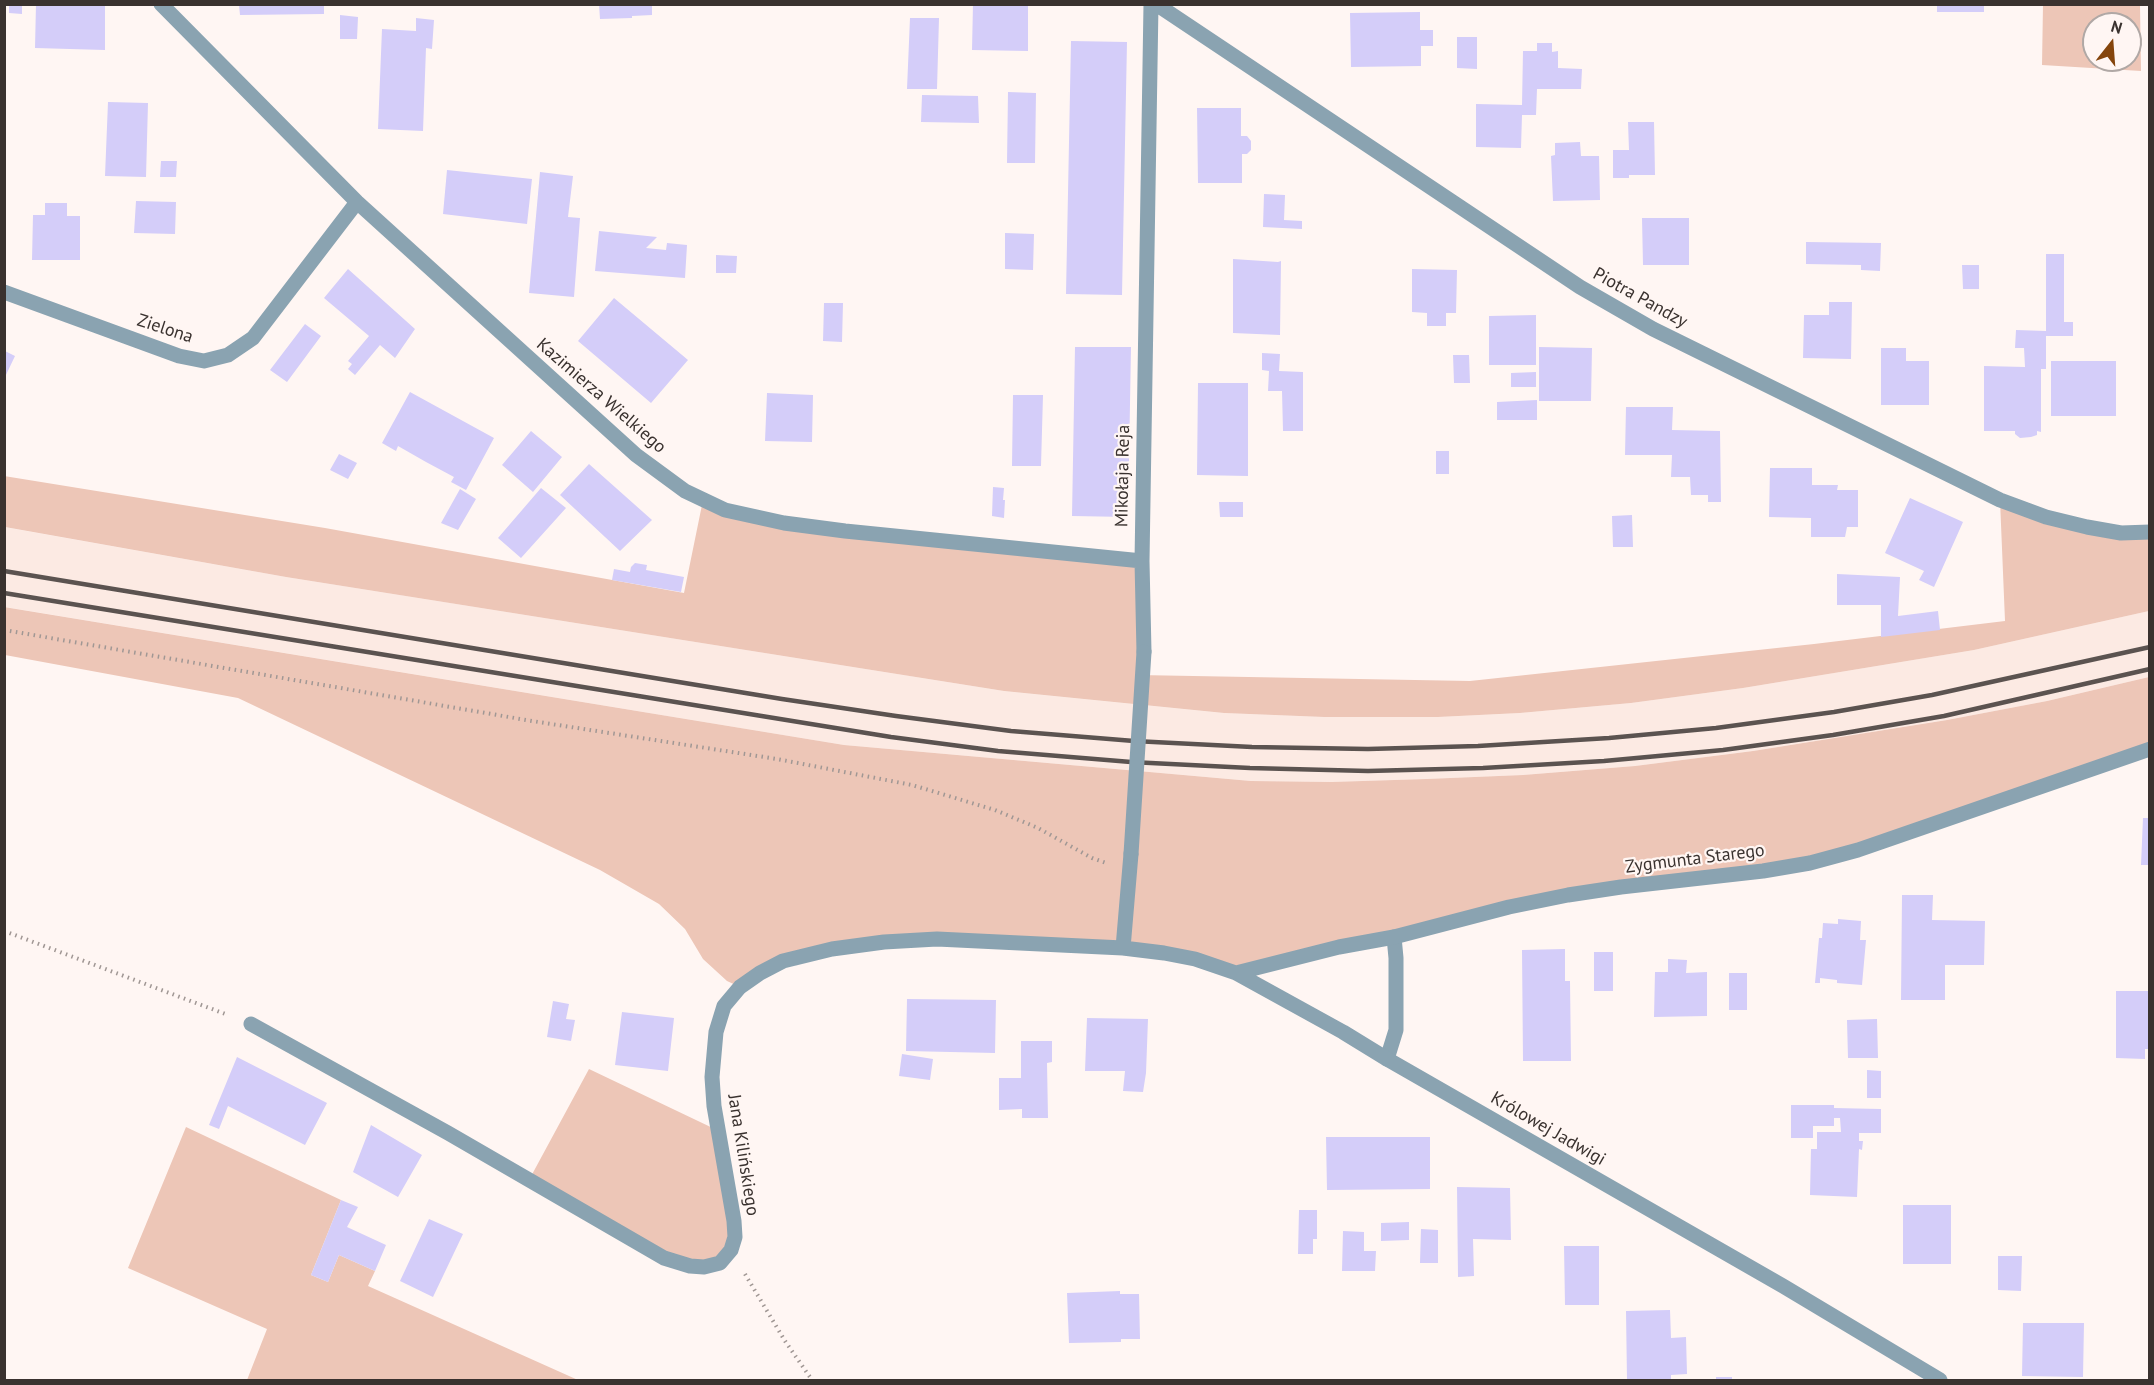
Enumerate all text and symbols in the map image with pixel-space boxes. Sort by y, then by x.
north arrow [2082,12,2142,72]
text: N [2109,16,2125,38]
street label: Piotra Pandzy [1589,263,1691,333]
street label: Zielona [134,310,196,348]
street label: Kazimierza Wielkiego [532,334,670,458]
street label: Mikołaja Reja [1111,425,1135,527]
street label: Zygmunta Starego [1624,840,1766,878]
street label: Królowej Jadwigi [1487,1087,1609,1171]
street label: Jana Kilińskiego [723,1093,763,1217]

